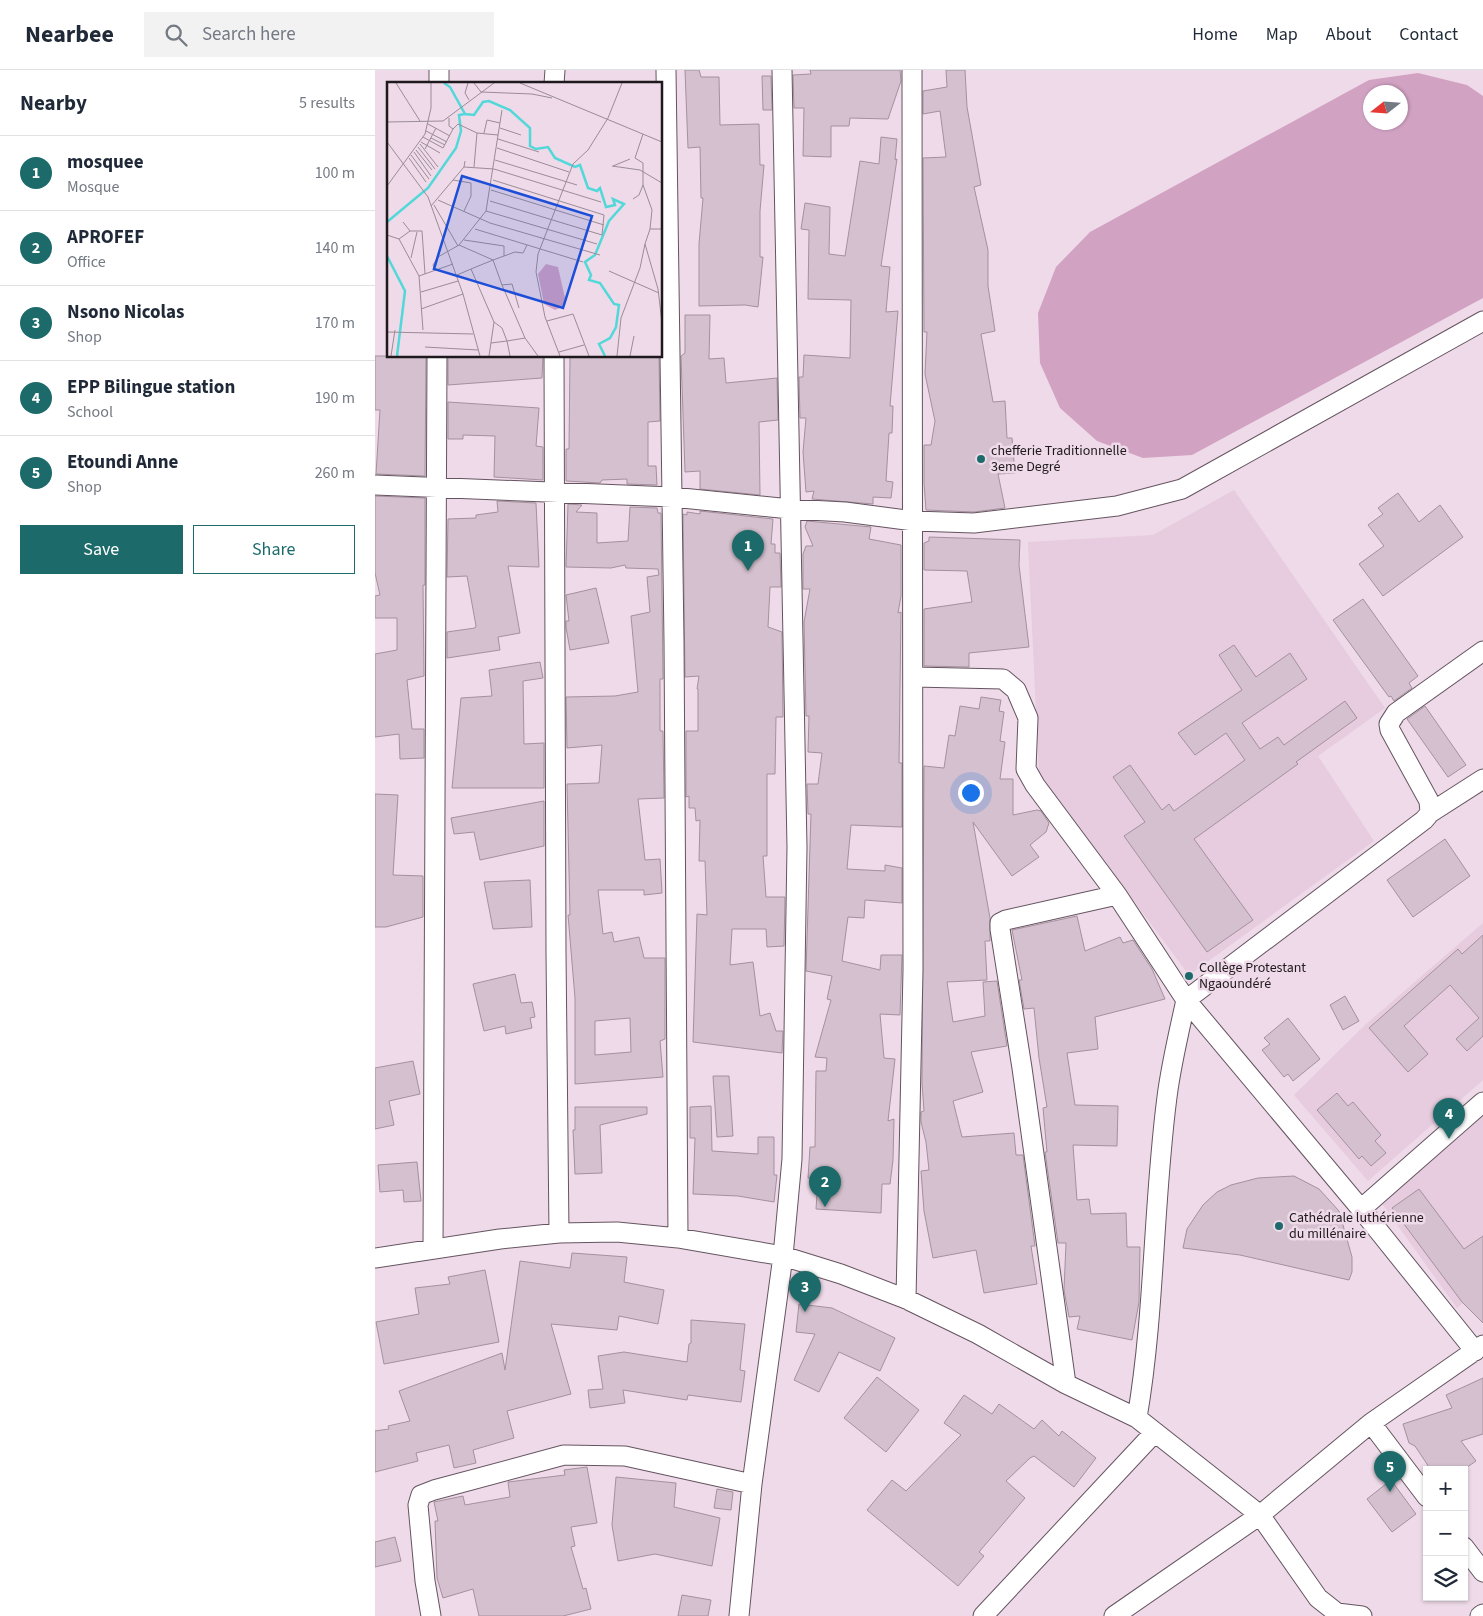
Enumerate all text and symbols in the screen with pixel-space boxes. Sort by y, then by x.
search box [144,12,494,57]
text: Nearbee [25,17,114,52]
icon: search [162,21,190,49]
text: Search here [202,21,296,48]
text: Home [1192,22,1238,47]
text: Map [1266,22,1298,47]
text: About [1326,22,1371,47]
text: Contact [1399,22,1458,47]
inset map [387,82,663,358]
north arrow [1363,85,1408,130]
text: Nearby [20,88,87,118]
text: 5 results [299,92,355,114]
text: mosquee [67,149,144,176]
text: 1 [32,162,40,184]
text: 100 m [315,162,355,184]
text: Mosque [67,176,120,198]
text: APROFEF [67,224,144,251]
text: 2 [32,237,40,259]
text: 140 m [315,237,355,259]
text: Office [67,251,106,273]
text: Nsono Nicolas [67,299,184,326]
text: 3 [32,312,40,334]
text: 170 m [315,312,355,334]
text: Shop [67,326,102,348]
text: EPP Bilingue station [67,374,235,401]
text: 4 [32,387,40,409]
text: 190 m [315,387,355,409]
text: School [67,401,113,423]
place label: chefferie Traditionnelle 3eme Degré [991,441,1127,477]
text: Etoundi Anne [67,449,178,476]
marker: chefferie Traditionnelle 3eme Degré [975,453,987,465]
text: 5 [32,462,40,484]
text: 260 m [315,462,355,484]
text: Shop [67,476,102,498]
button: Save [20,525,183,574]
button: Share [193,525,355,574]
pin: 1 [732,530,764,571]
your location [958,780,984,806]
place label: Collège Protestant Ngaoundéré [1199,958,1306,994]
marker: Collège Protestant Ngaoundéré [1183,970,1195,982]
pin: 4 [1433,1098,1465,1139]
pin: 2 [809,1166,841,1207]
place label: Cathédrale luthérienne du millénaire [1289,1208,1424,1244]
marker: Cathédrale luthérienne du millénaire [1273,1220,1285,1232]
pin: 3 [789,1271,821,1312]
pin: 5 [1374,1451,1406,1492]
map controls [1423,1466,1468,1601]
button: + [1423,1466,1468,1511]
button: − [1423,1511,1468,1556]
button: layers [1423,1556,1468,1601]

